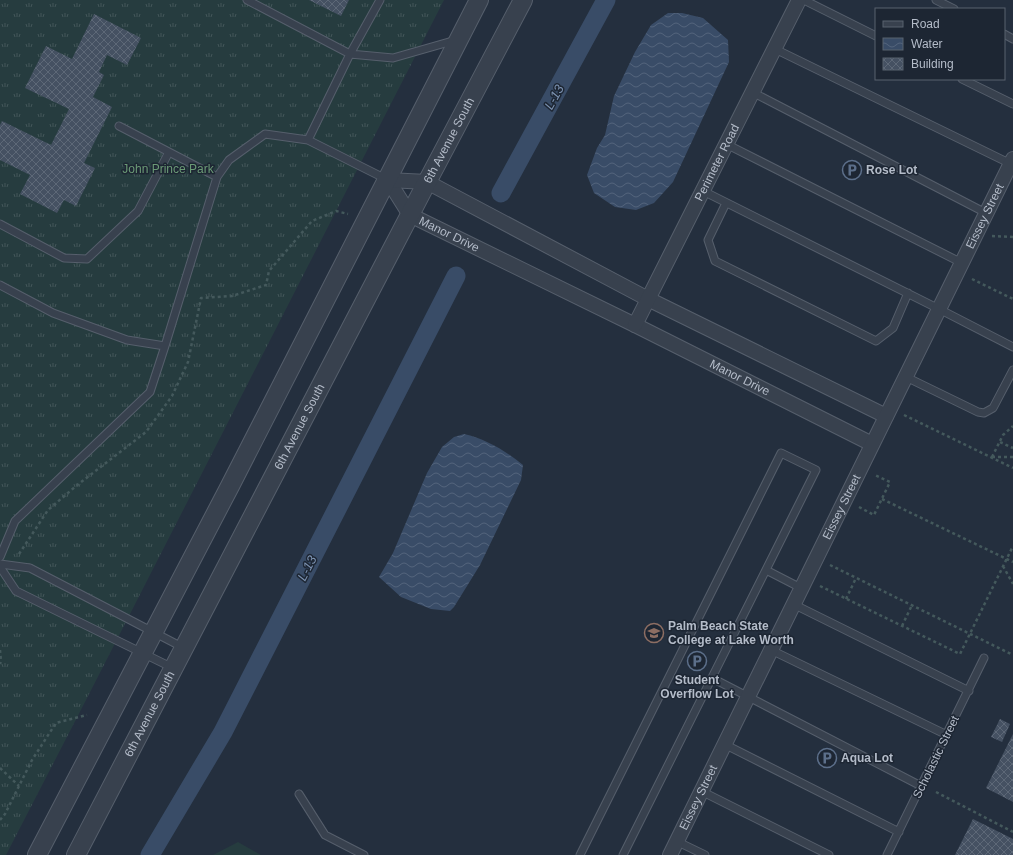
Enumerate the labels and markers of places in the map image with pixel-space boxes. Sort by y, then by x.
parking icon: Rose Lot [841,159,863,181]
place label: Rose Lot [866,163,917,177]
place label: Palm Beach State College at Lake Worth [668,619,794,647]
school or university icon: Palm Beach State College at Lake Worth [643,622,665,644]
parking icon: Student Overflow Lot [686,650,708,672]
place label: Student Overflow Lot [660,673,734,701]
parking icon: Aqua Lot [816,747,838,769]
place label: Aqua Lot [841,751,893,765]

